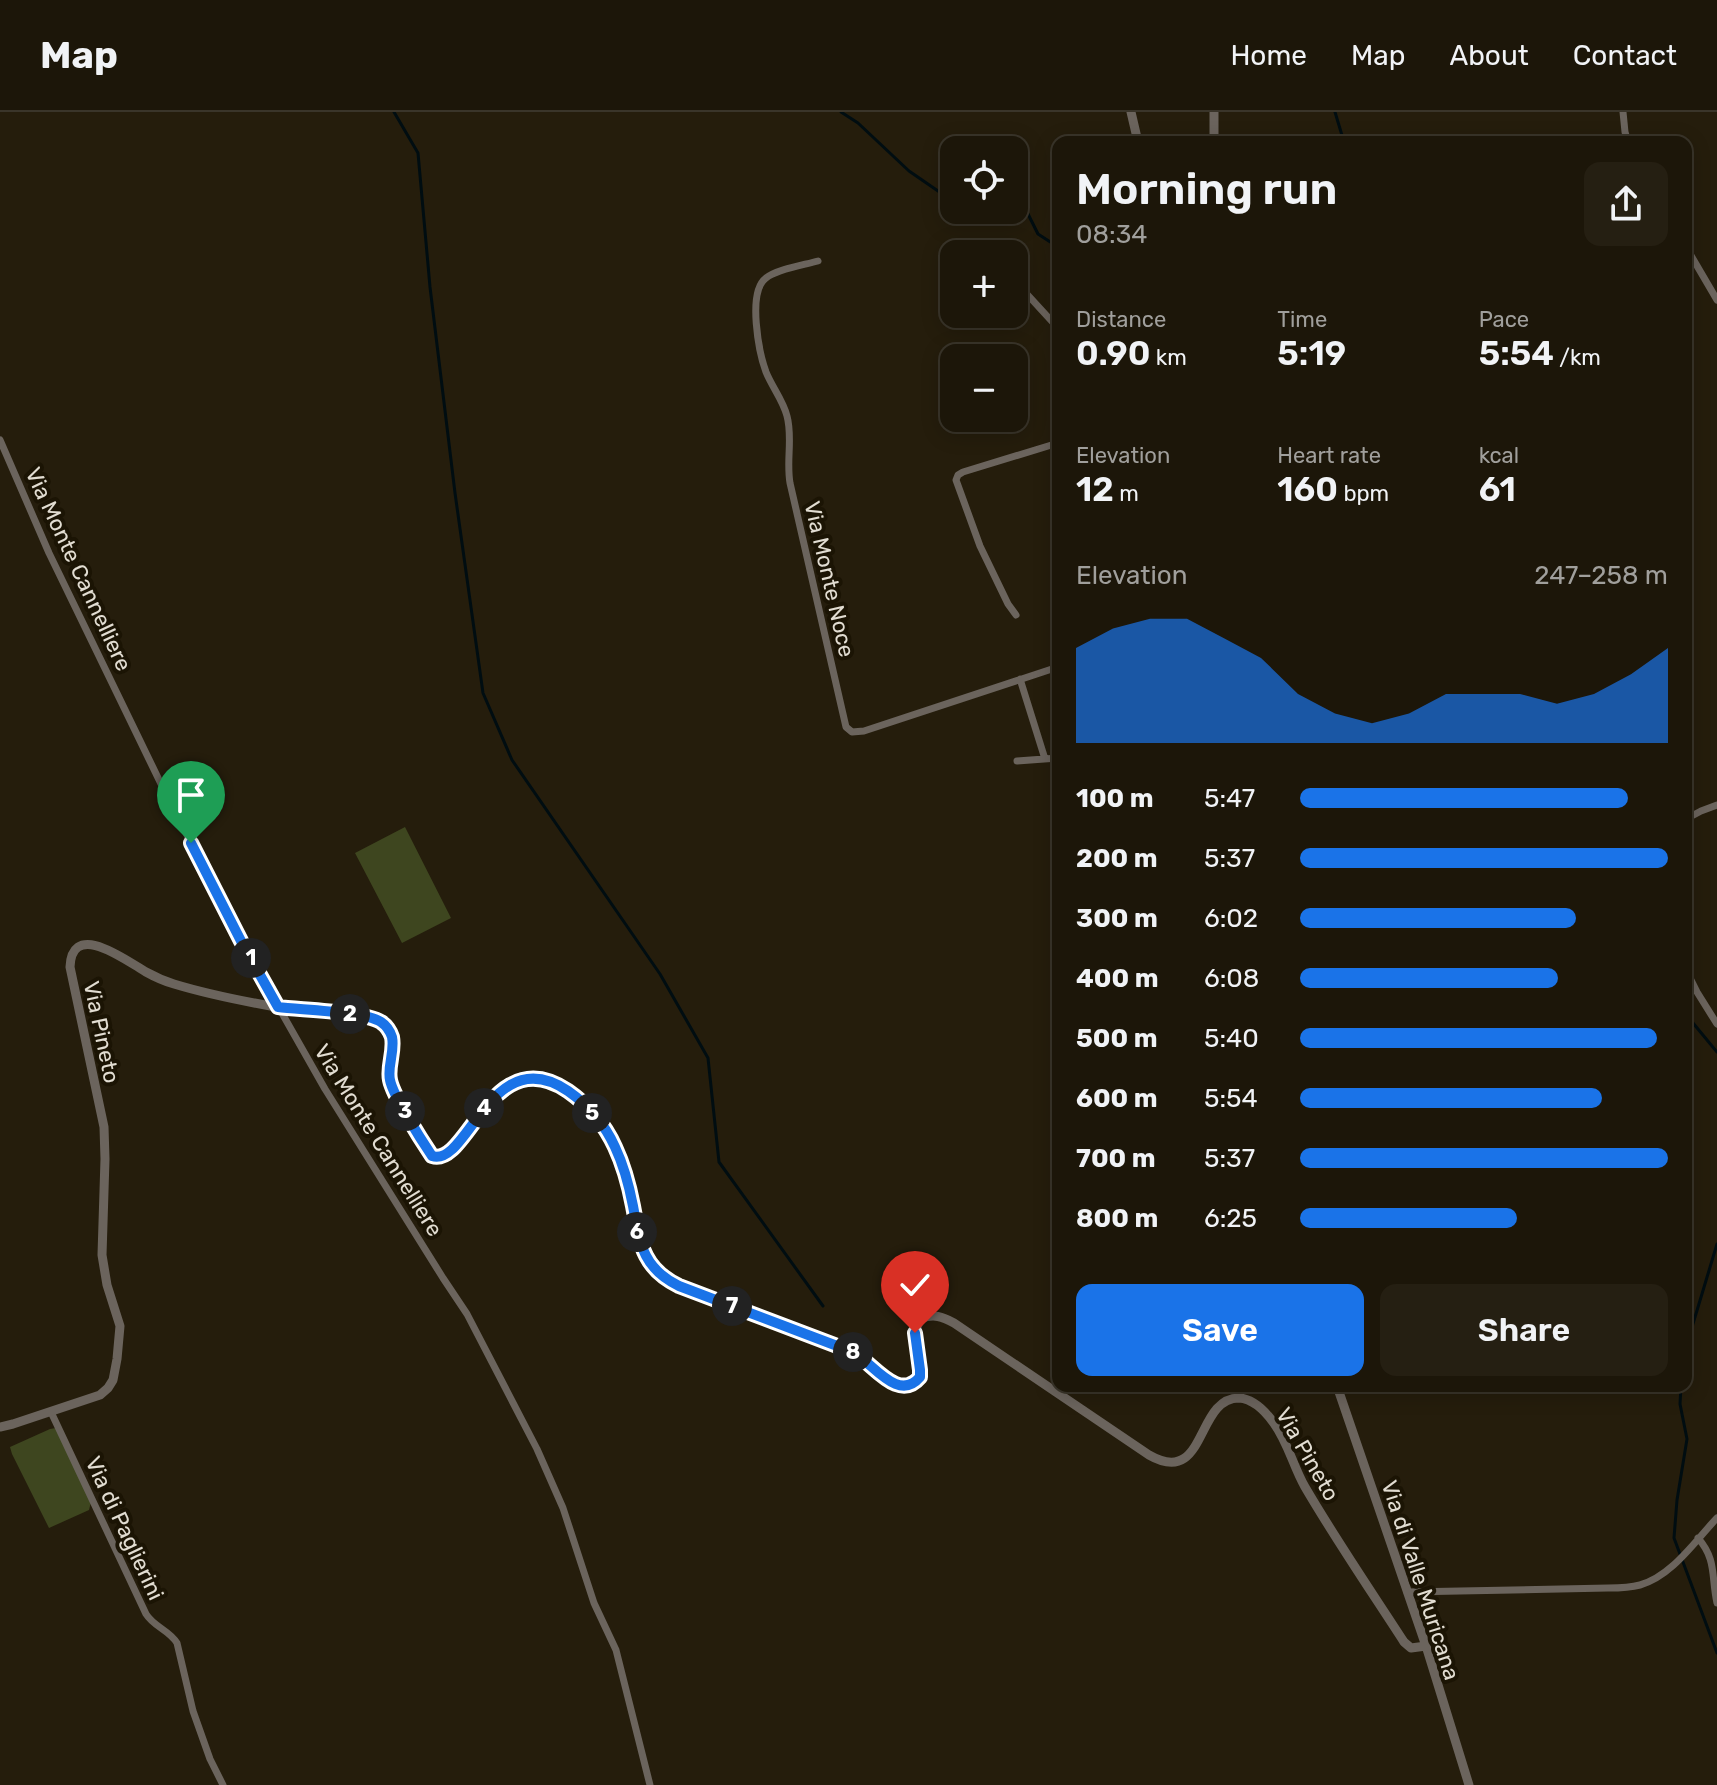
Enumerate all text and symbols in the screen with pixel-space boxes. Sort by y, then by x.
text: Map [40,32,118,78]
text: Home [1230,39,1307,72]
text: Map [1351,39,1405,72]
text: About [1449,39,1529,72]
text: Contact [1573,39,1677,72]
map controls [940,136,1028,432]
button: locate [940,136,1028,224]
button: share [1584,162,1668,246]
text: Morning run [1076,163,1337,215]
text: 08:34 [1076,219,1147,250]
button: + [940,240,1028,328]
text: Distance [1076,306,1166,333]
text: Time [1277,306,1327,333]
text: Pace [1479,306,1529,333]
text: 0.90 [1076,333,1150,374]
text: 5:19 [1277,333,1346,374]
text: 5:54 [1479,333,1554,374]
button: − [940,344,1028,432]
text: km [1150,344,1187,371]
text: /km [1554,344,1601,371]
text: Elevation [1076,442,1170,469]
text: Heart rate [1277,442,1381,469]
text: kcal [1479,442,1519,469]
street label: Via Monte Cannelliere [20,463,138,675]
text: 12 [1076,469,1114,510]
text: 160 [1277,469,1338,510]
text: 61 [1479,469,1516,510]
text: m [1114,480,1139,507]
text: bpm [1338,480,1389,507]
street label: Via Monte Noce [798,499,861,660]
text: Elevation [1076,560,1187,591]
text: 247–258 m [1534,560,1668,591]
pin [157,761,225,843]
icon: arrive [169,773,213,817]
text: 100 m [1076,783,1154,814]
text: 5:47 [1204,783,1255,814]
text: 200 m [1076,843,1158,874]
text: 5:37 [1204,843,1255,874]
text: 300 m [1076,903,1158,934]
text: 6:02 [1204,903,1258,934]
pin: 1 [231,938,271,978]
text: 1 [246,944,256,971]
text: 400 m [1076,963,1158,994]
text: 6:08 [1204,963,1259,994]
street label: Via Pineto [78,979,125,1086]
pin: 2 [330,994,370,1034]
text: 2 [343,1000,357,1027]
text: 500 m [1076,1023,1158,1054]
text: 5:40 [1204,1023,1259,1054]
street label: Via Monte Cannelliere [308,1039,449,1241]
text: 600 m [1076,1083,1158,1114]
text: 5:54 [1204,1083,1258,1114]
pin: 4 [464,1088,504,1128]
pin: 3 [385,1091,425,1131]
pin: 5 [572,1093,612,1133]
text: 4 [476,1094,492,1121]
text: 3 [398,1097,412,1124]
text: 5 [585,1099,599,1126]
text: 700 m [1076,1143,1156,1174]
text: 5:37 [1204,1143,1255,1174]
text: 800 m [1076,1203,1158,1234]
text: 6:25 [1204,1203,1257,1234]
pin: 6 [617,1212,657,1252]
text: 6 [630,1218,644,1245]
pin [881,1251,949,1333]
icon: check [893,1263,937,1307]
button: Save [1076,1284,1364,1376]
button: Share [1380,1284,1668,1376]
pin: 7 [712,1286,752,1326]
text: 7 [726,1292,738,1319]
pin: 8 [833,1332,873,1372]
text: 8 [846,1338,860,1365]
street label: Via Pineto [1270,1403,1345,1506]
street label: Via di Paglierini [79,1452,170,1604]
street label: Via di Valle Muricana [1376,1477,1466,1683]

